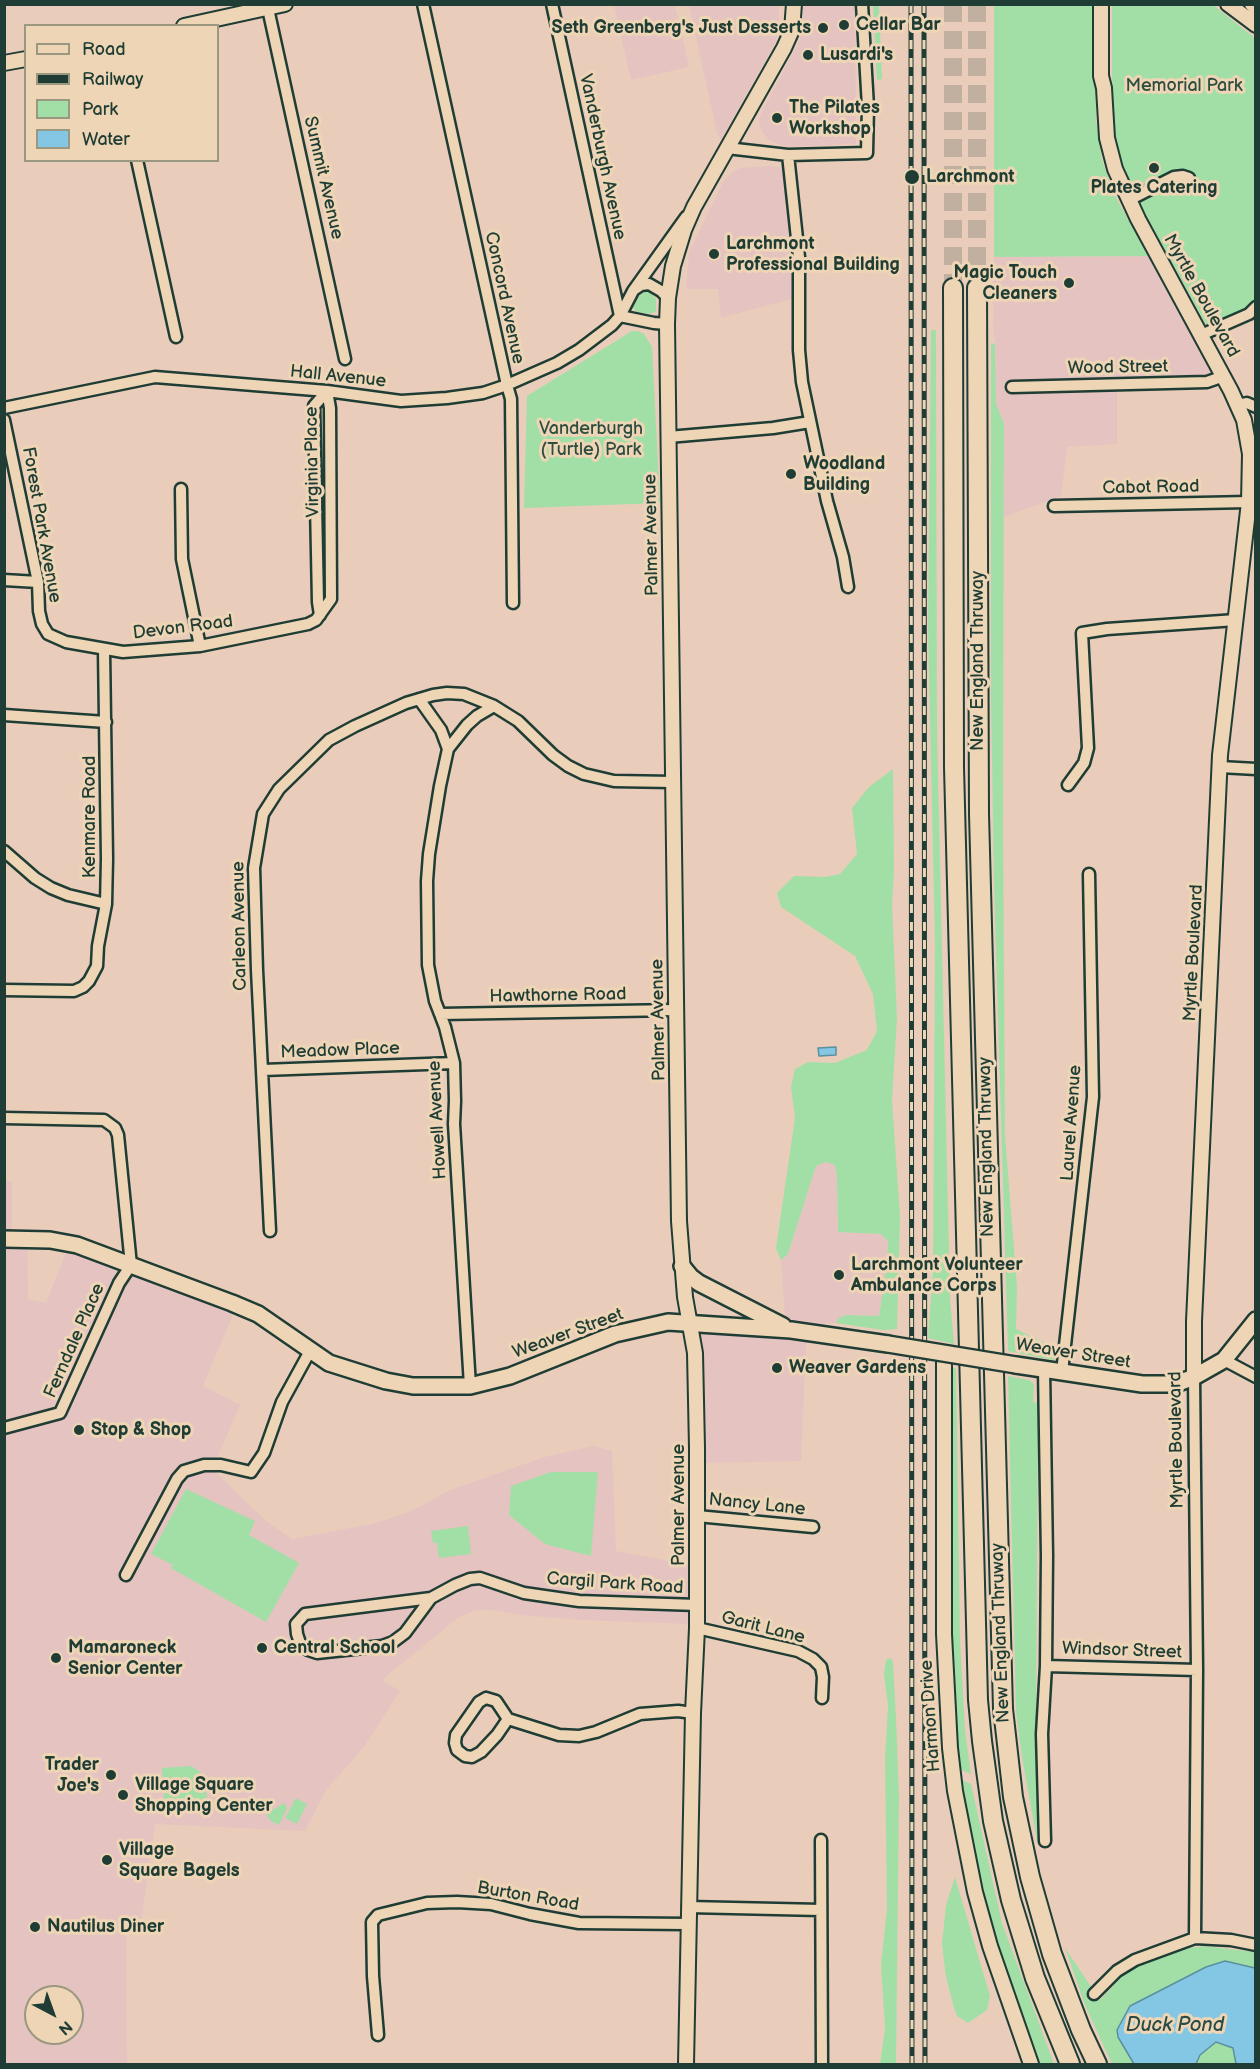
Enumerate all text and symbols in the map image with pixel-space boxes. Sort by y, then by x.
place label: Cellar Bar [856,14,941,36]
place label: Seth Greenberg's Just Desserts [552,17,811,39]
marker: Cellar Bar [837,18,851,32]
marker: Seth Greenberg's Just Desserts [816,21,830,35]
legend [24,24,219,162]
text: Road [82,39,126,60]
place label: Lusardi's [820,44,893,66]
marker: Lusardi's [801,48,815,62]
text: Railway [82,69,144,90]
street label: Vanderburgh Avenue [574,72,630,242]
park label: Memorial Park [1125,75,1243,97]
place label: The Pilates Workshop [789,97,880,140]
text: Park [82,99,118,120]
marker: The Pilates Workshop [770,111,784,125]
street label: Summit Avenue [298,114,348,242]
text: Water [82,129,130,150]
marker: Plates Catering [1147,161,1161,175]
place label: Larchmont [926,166,1015,188]
marker: Larchmont [903,168,921,186]
place label: Plates Catering [1091,177,1217,199]
street label: Concord Avenue [479,230,529,366]
street label: Myrtle Boulevard [1158,231,1244,361]
place label: Larchmont Professional Building [726,233,900,276]
marker: Larchmont Professional Building [707,247,721,261]
place label: Magic Touch Cleaners [954,262,1057,304]
marker: Magic Touch Cleaners [1062,276,1076,290]
street label: Wood Street [1068,356,1168,380]
street label: Hall Avenue [289,361,387,393]
street label: Virginia Place [301,406,325,518]
park label: Vanderburgh (Turtle) Park [539,418,643,460]
street label: Forest Park Avenue [17,445,65,605]
place label: Woodland Building [803,453,885,496]
marker: Woodland Building [784,467,798,481]
street label: Palmer Avenue [640,474,664,596]
street label: Cabot Road [1102,476,1200,500]
street label: New England Thruway [967,571,989,751]
street label: Devon Road [132,611,234,645]
street label: Kenmare Road [79,756,101,878]
street label: Carleon Avenue [228,861,252,991]
street label: Myrtle Boulevard [1180,884,1208,1022]
street label: Palmer Avenue [647,959,671,1081]
street label: Hawthorne Road [489,984,627,1008]
street label: Meadow Place [280,1038,400,1064]
street label: New England Thruway [975,1057,999,1237]
street label: Howell Avenue [424,1060,452,1180]
street label: Laurel Avenue [1057,1064,1087,1182]
place label: Larchmont Volunteer Ambulance Corps [851,1254,1023,1296]
marker: Larchmont Volunteer Ambulance Corps [832,1268,846,1282]
street label: Ferndale Place [40,1280,110,1402]
street label: Weaver Street [510,1304,626,1364]
street label: Weaver Street [1014,1334,1132,1374]
place label: Weaver Gardens [789,1357,926,1379]
marker: Weaver Gardens [770,1361,784,1375]
street label: Myrtle Boulevard [1165,1371,1189,1509]
place label: Stop & Shop [91,1419,191,1441]
marker: Stop & Shop [72,1423,86,1437]
street label: Palmer Avenue [668,1444,690,1566]
street label: Nancy Lane [708,1489,806,1521]
street label: New England Thruway [987,1543,1015,1723]
street label: Cargil Park Road [546,1568,684,1600]
street label: Garit Lane [719,1607,807,1649]
place label: Mamaroneck Senior Center [68,1637,182,1680]
place label: Central School [274,1637,395,1659]
street label: Windsor Street [1062,1638,1182,1664]
marker: Central School [255,1641,269,1655]
marker: Mamaroneck Senior Center [49,1651,63,1665]
street label: Harmon Drive [916,1659,946,1773]
place label: Trader Joe's [45,1754,99,1796]
marker: Trader Joe's [104,1768,118,1782]
place label: Village Square Shopping Center [135,1774,273,1816]
marker: Village Square Shopping Center [116,1788,130,1802]
place label: Village Square Bagels [119,1839,240,1882]
marker: Village Square Bagels [100,1853,114,1867]
street label: Burton Road [476,1877,580,1917]
place label: Nautilus Diner [47,1916,164,1938]
marker: Nautilus Diner [28,1920,42,1934]
north arrow [24,1985,84,2045]
water label: Duck Pond [1126,2014,1224,2038]
text: N [54,2016,76,2039]

